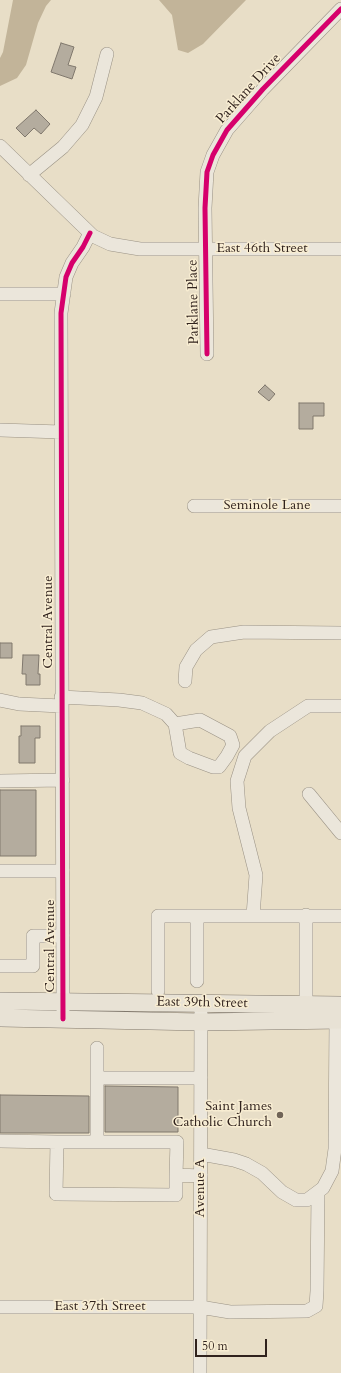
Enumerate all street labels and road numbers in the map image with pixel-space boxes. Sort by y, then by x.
street label: Parklane Drive [213,51,285,127]
street label: East 46th Street [216,241,308,257]
street label: Parklane Place [185,259,203,345]
street label: Seminole Lane [223,498,311,514]
street label: Central Avenue [41,575,57,669]
street label: Central Avenue [43,899,59,993]
street label: East 39th Street [156,994,248,1012]
street label: Avenue A [193,1158,209,1218]
street label: East 37th Street [54,1299,146,1315]

